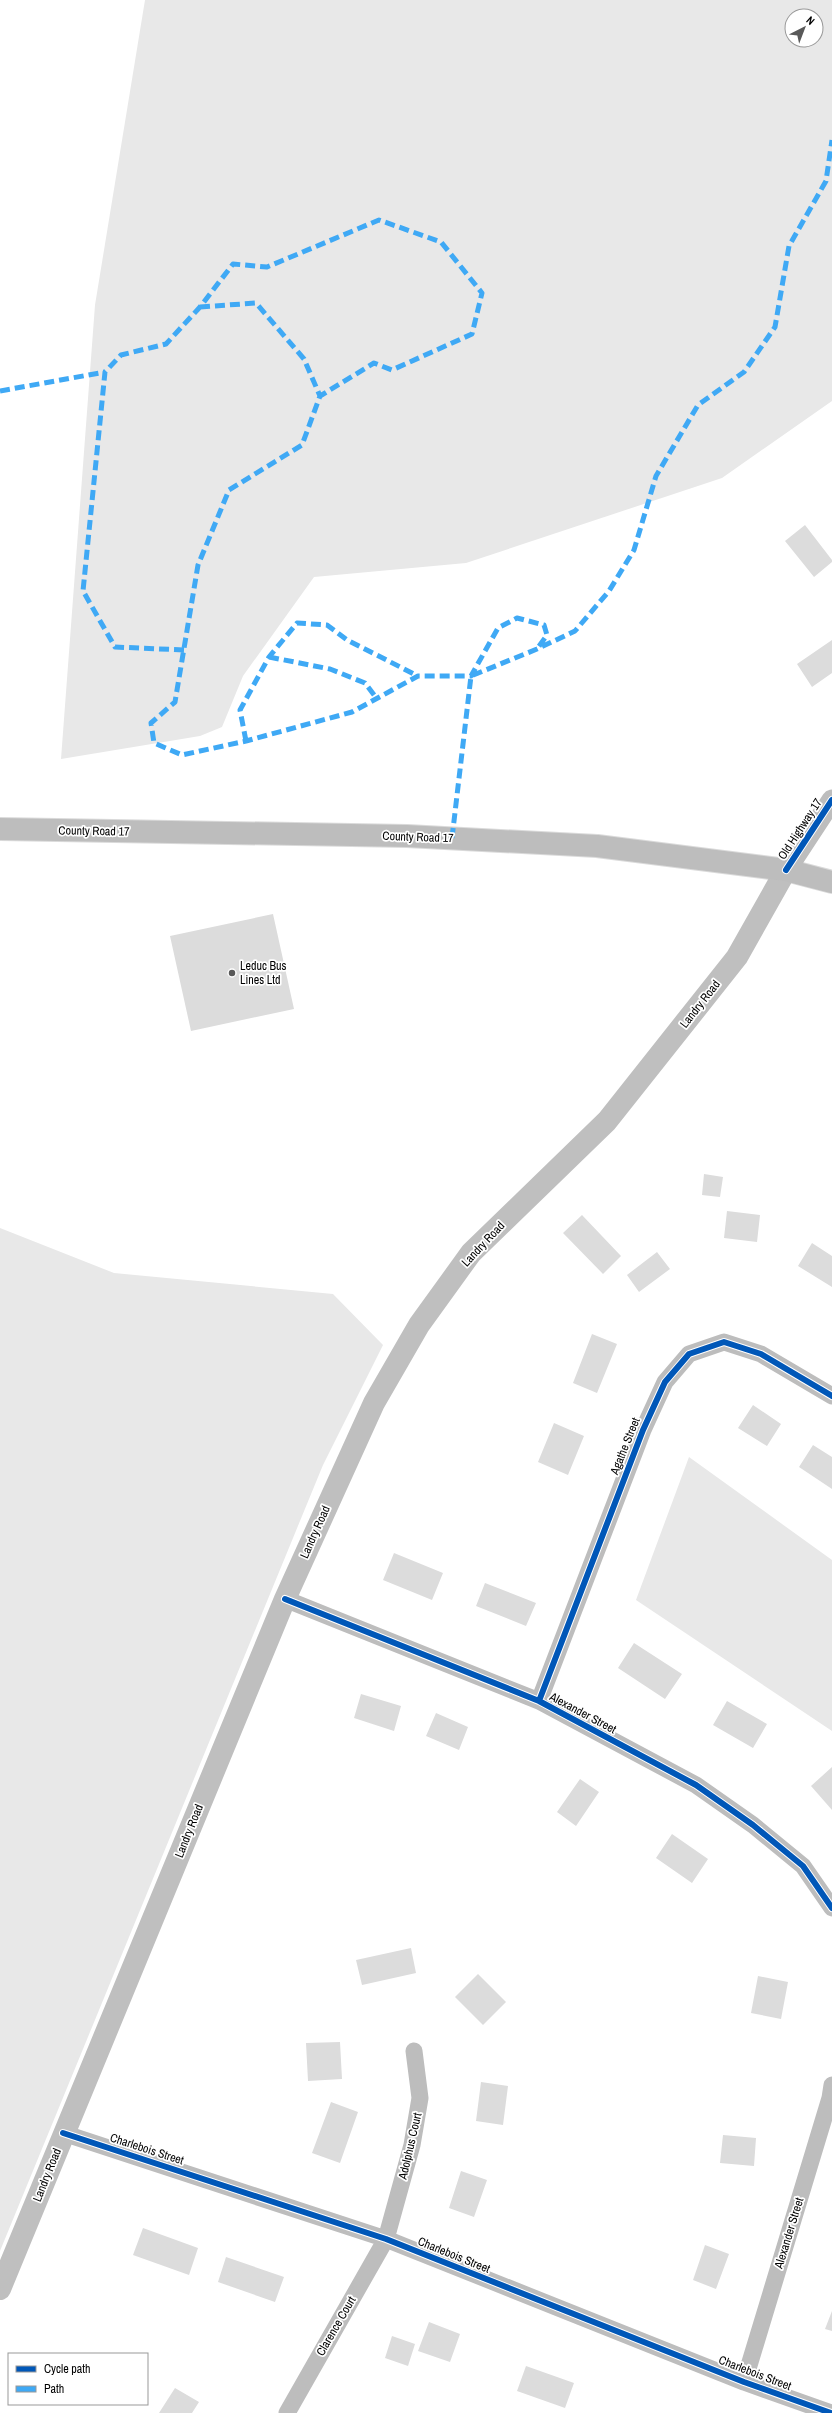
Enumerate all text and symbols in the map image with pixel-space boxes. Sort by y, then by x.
north arrow [784,8,824,48]
text: N [804,13,818,28]
street label: Old Highway 17 [774,795,826,863]
street label: County Road 17 [58,822,130,840]
street label: County Road 17 [382,828,454,846]
place label: Leduc Bus Lines Ltd [240,958,287,988]
marker: Leduc Bus Lines Ltd [227,968,237,978]
street label: Landry Road [676,977,724,1031]
street label: Landry Road [458,1218,508,1270]
street label: Agathe Street [606,1415,644,1478]
street label: Landry Road [296,1503,334,1561]
street label: Alexander Street [546,1688,619,1737]
street label: Landry Road [171,1802,207,1860]
street label: Adolphus Court [394,2111,425,2182]
street label: Charlebois Street [108,2130,186,2169]
street label: Landry Road [29,2146,65,2204]
street label: Alexander Street [770,2195,807,2271]
street label: Charlebois Street [416,2233,493,2277]
street label: Clarence Court [313,2293,360,2359]
street label: Charlebois Street [716,2352,794,2394]
legend [8,2353,148,2405]
text: Cycle path [44,2361,91,2377]
text: Path [44,2381,64,2397]

